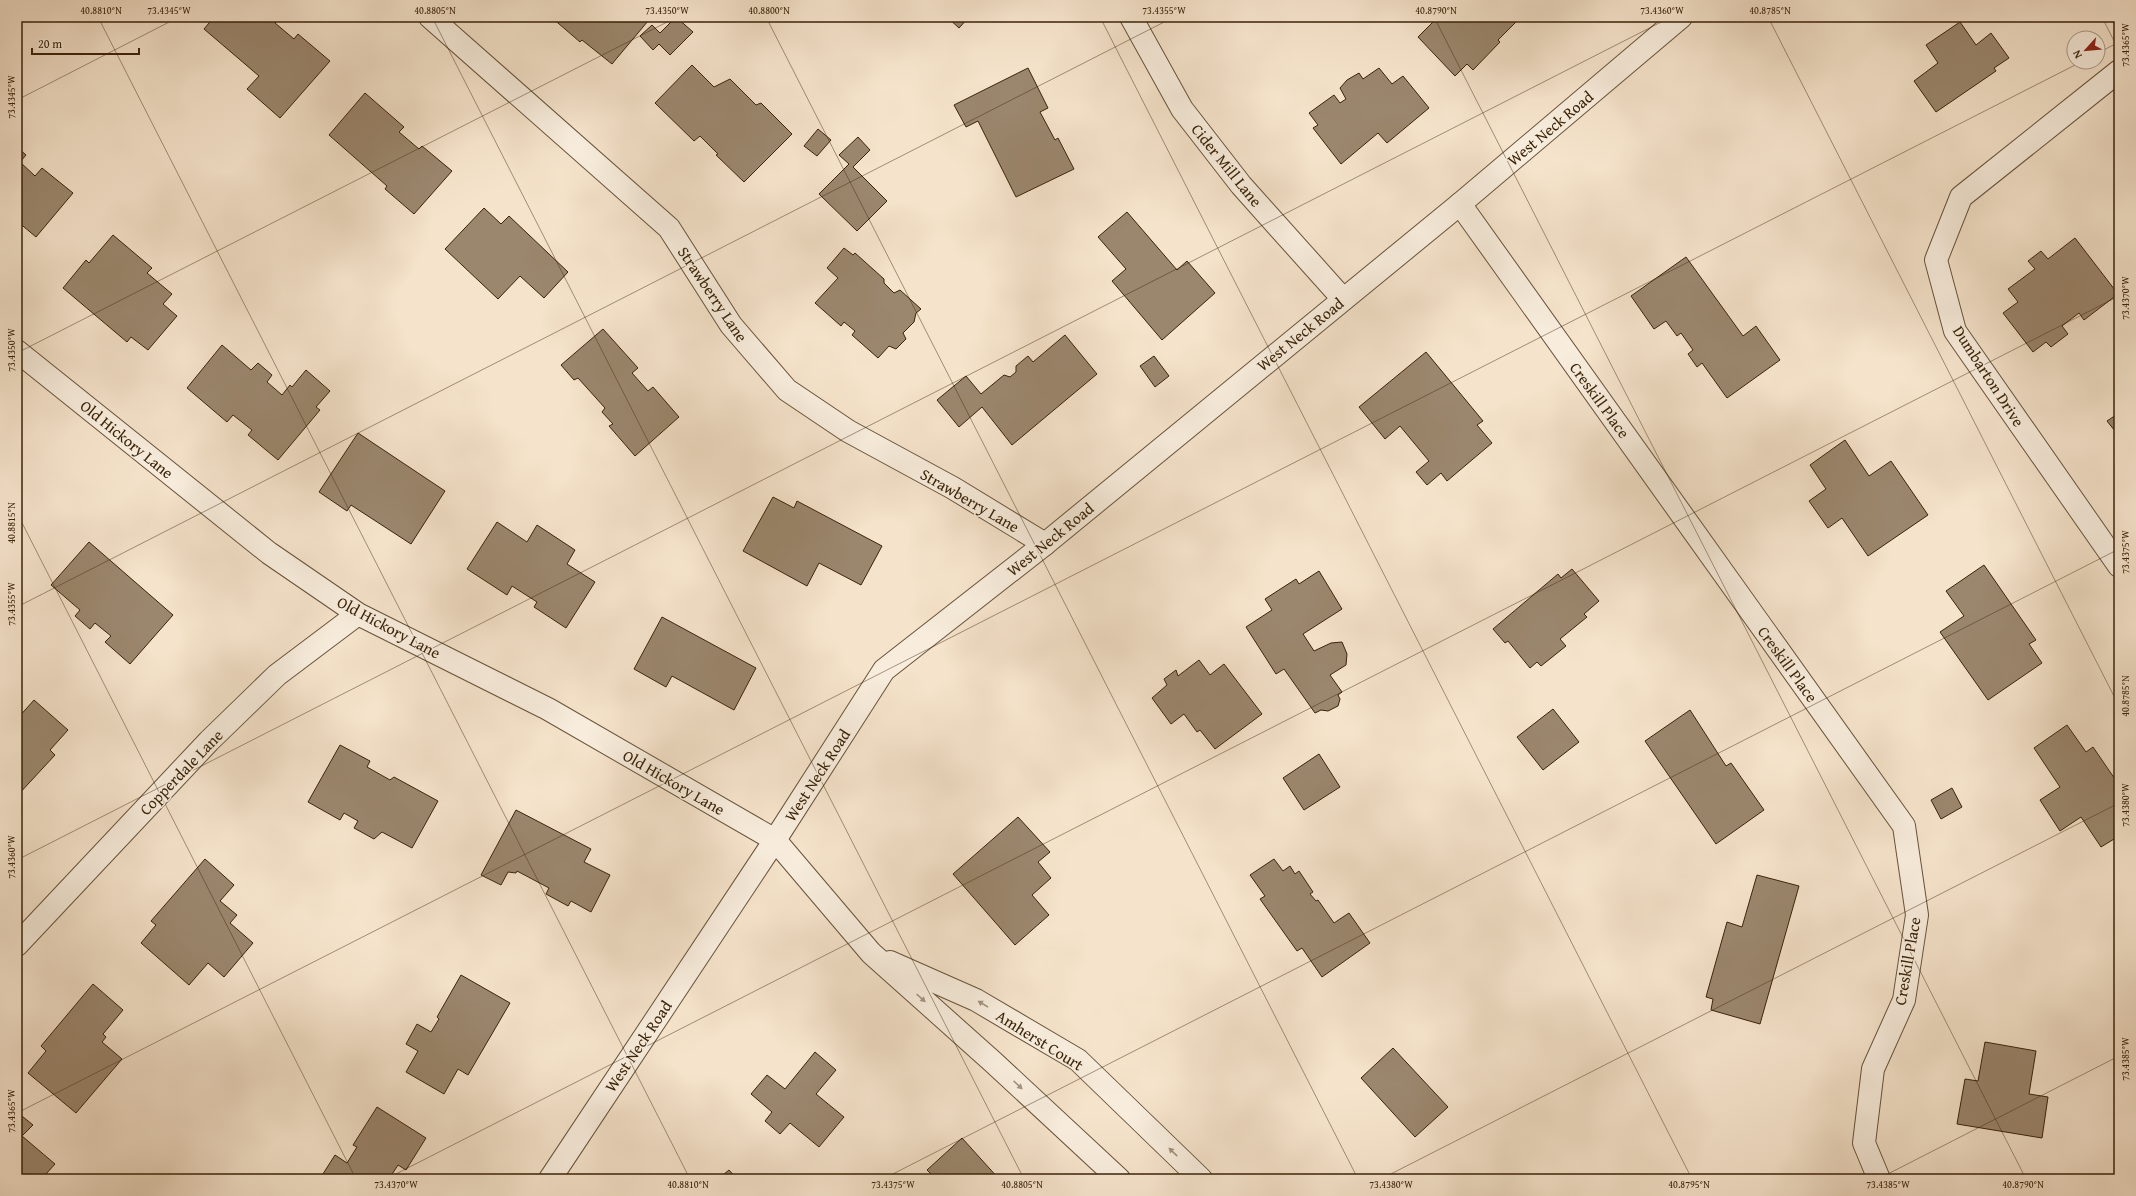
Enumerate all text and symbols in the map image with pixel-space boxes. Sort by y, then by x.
text: 40.8810°N [80,3,122,18]
text: 73.4345°W [147,3,191,18]
text: 40.8805°N [414,3,456,18]
text: 73.4350°W [645,3,689,18]
text: 40.8800°N [748,3,790,18]
text: 73.4355°W [1142,3,1186,18]
text: 40.8790°N [1415,3,1457,18]
text: 73.4360°W [1640,3,1684,18]
text: 40.8785°N [1749,3,1791,18]
text: 73.4365°W [2118,23,2133,67]
scale bar [32,30,139,56]
north arrow [2066,30,2106,70]
text: 20 m [38,35,62,52]
text: N [2068,47,2086,61]
text: 73.4345°W [4,75,19,119]
street label: West Neck Road [1502,84,1599,171]
street label: Cider Mill Lane [1186,118,1268,212]
street label: Strawberry Lane [672,241,754,347]
text: 73.4370°W [2118,276,2133,320]
street label: West Neck Road [1251,291,1349,377]
street label: Dumbarton Drive [1947,321,2031,431]
text: 73.4350°W [4,328,19,372]
street label: Creskill Place [1564,357,1636,443]
street label: Old Hickory Lane [75,394,179,484]
street label: Strawberry Lane [916,462,1024,538]
street label: West Neck Road [1001,496,1099,582]
text: 40.8815°N [4,502,19,544]
text: 73.4375°W [2118,530,2133,574]
text: 73.4355°W [4,582,19,626]
street label: Old Hickory Lane [333,590,445,664]
street label: Creskill Place [1752,621,1824,707]
text: 40.8785°N [2118,675,2133,717]
street label: Copperdale Lane [134,724,228,820]
street label: West Neck Road [778,724,856,826]
street label: Old Hickory Lane [619,743,729,821]
text: 73.4380°W [2118,783,2133,827]
text: 73.4360°W [4,835,19,879]
street label: Creskill Place [1887,915,1927,1007]
one-way arrow [916,993,926,1002]
street label: West Neck Road [598,995,678,1097]
one-way arrow [978,1001,989,1008]
street label: Amherst Court [992,1004,1089,1077]
text: 73.4385°W [2118,1037,2133,1081]
one-way arrow [1013,1080,1023,1089]
text: 73.4365°W [4,1089,19,1133]
one-way arrow [1168,1147,1178,1157]
text: 73.4370°W [374,1177,418,1192]
text: 40.8810°N [667,1177,709,1192]
text: 73.4375°W [871,1177,915,1192]
text: 40.8805°N [1001,1177,1043,1192]
text: 73.4380°W [1369,1177,1413,1192]
text: 40.8795°N [1668,1177,1710,1192]
text: 73.4385°W [1866,1177,1910,1192]
text: 40.8790°N [2002,1177,2044,1192]

